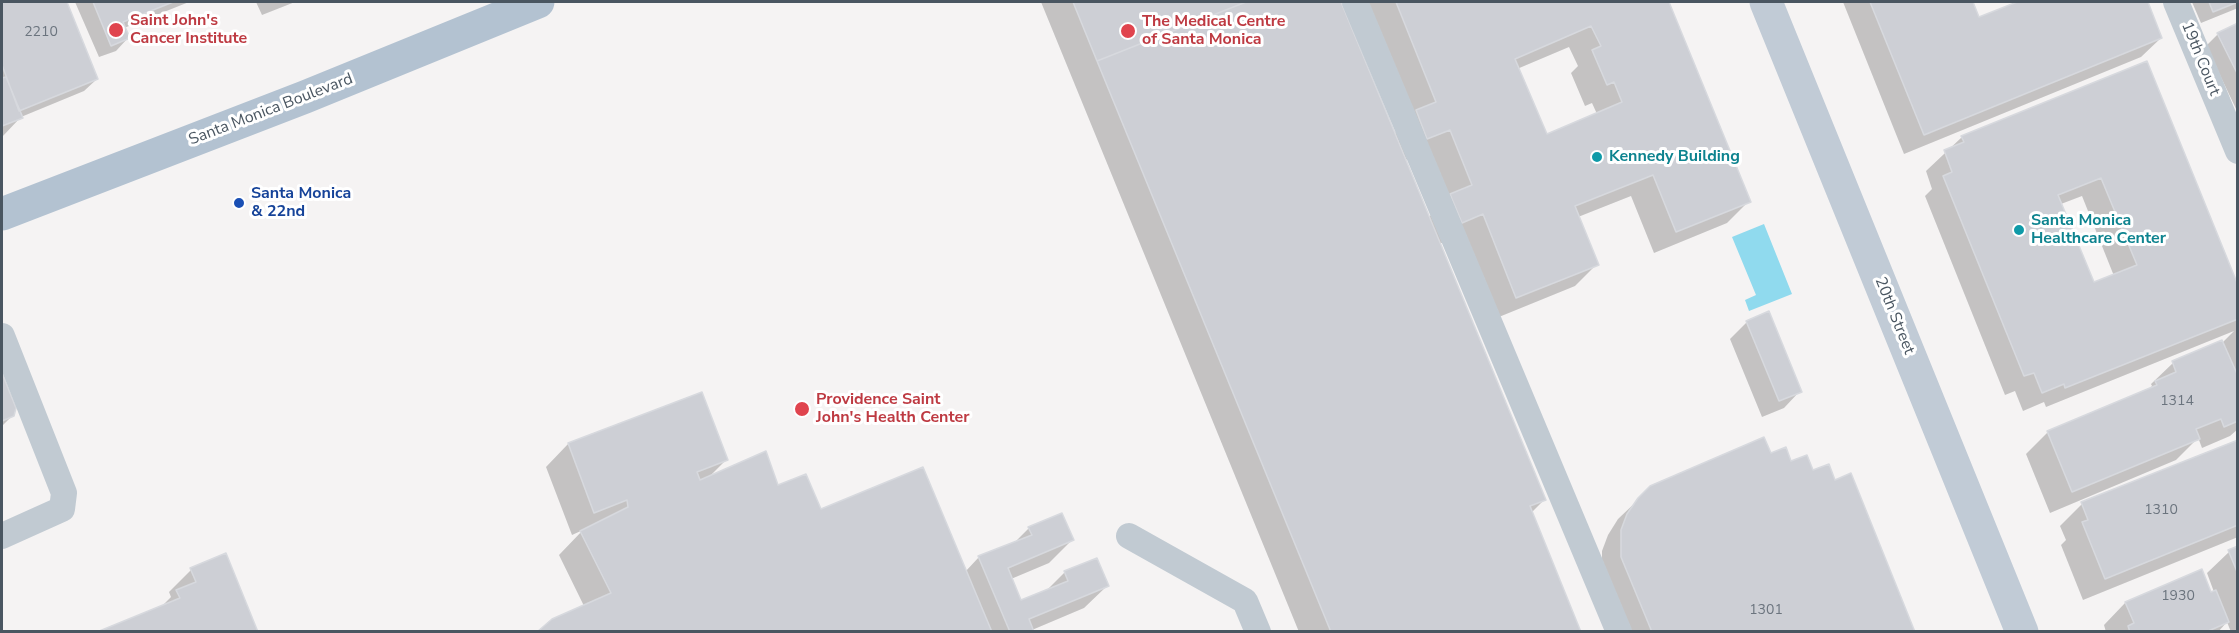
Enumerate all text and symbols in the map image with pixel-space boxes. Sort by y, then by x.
place label: Saint John's Cancer Institute [130,11,247,49]
place label: The Medical Centre of Santa Monica [1142,12,1286,50]
street label: 19th Court [2177,19,2223,99]
marker: Saint John's Cancer Institute [107,21,125,39]
marker: The Medical Centre of Santa Monica [1119,22,1137,40]
house number: 2210 [24,25,58,41]
street label: Santa Monica Boulevard [186,70,356,150]
place label: Kennedy Building [1609,147,1740,167]
marker: Kennedy Building [1590,150,1604,164]
place label: Santa Monica & 22nd [251,184,351,222]
marker: Santa Monica & 22nd [232,196,246,210]
place label: Santa Monica Healthcare Center [2031,211,2166,249]
marker: Santa Monica Healthcare Center [2012,223,2026,237]
street label: 20th Street [1870,275,1918,357]
place label: Providence Saint John's Health Center [816,390,969,428]
house number: 1314 [2160,394,2194,410]
marker: Providence Saint John's Health Center [793,400,811,418]
house number: 1310 [2144,503,2178,519]
house number: 1930 [2161,589,2195,605]
house number: 1301 [1749,603,1783,619]

